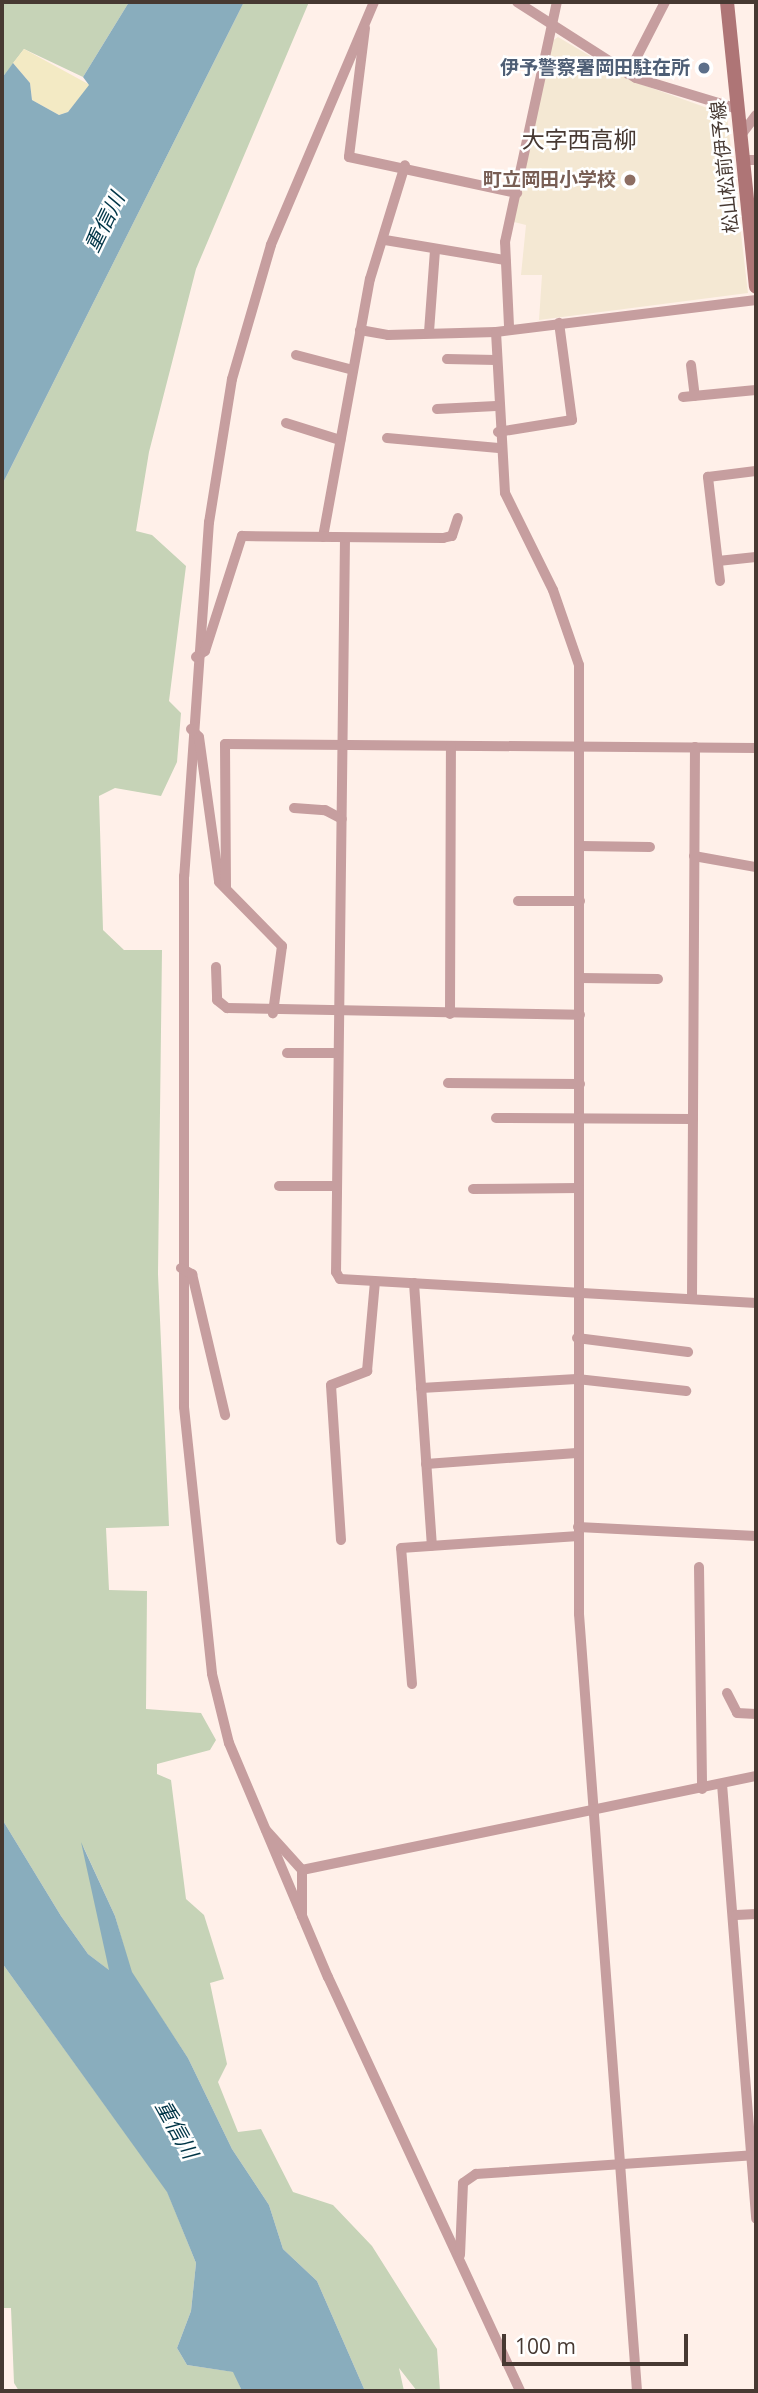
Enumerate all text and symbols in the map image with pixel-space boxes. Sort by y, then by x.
place label: 伊予警察署岡田駐在所 [500,57,690,79]
marker: 伊予警察署岡田駐在所 [696,60,712,76]
street label: 松山松前伊予線 [707,100,743,234]
district label: 大字西高柳 [522,125,636,153]
place label: 町立岡田小学校 [483,169,616,191]
marker: 町立岡田小学校 [622,172,638,188]
water label: 重信川 [79,188,129,256]
water label: 重信川 [151,2095,203,2163]
scale bar [506,2320,692,2364]
text: 100 m [515,2332,576,2360]

